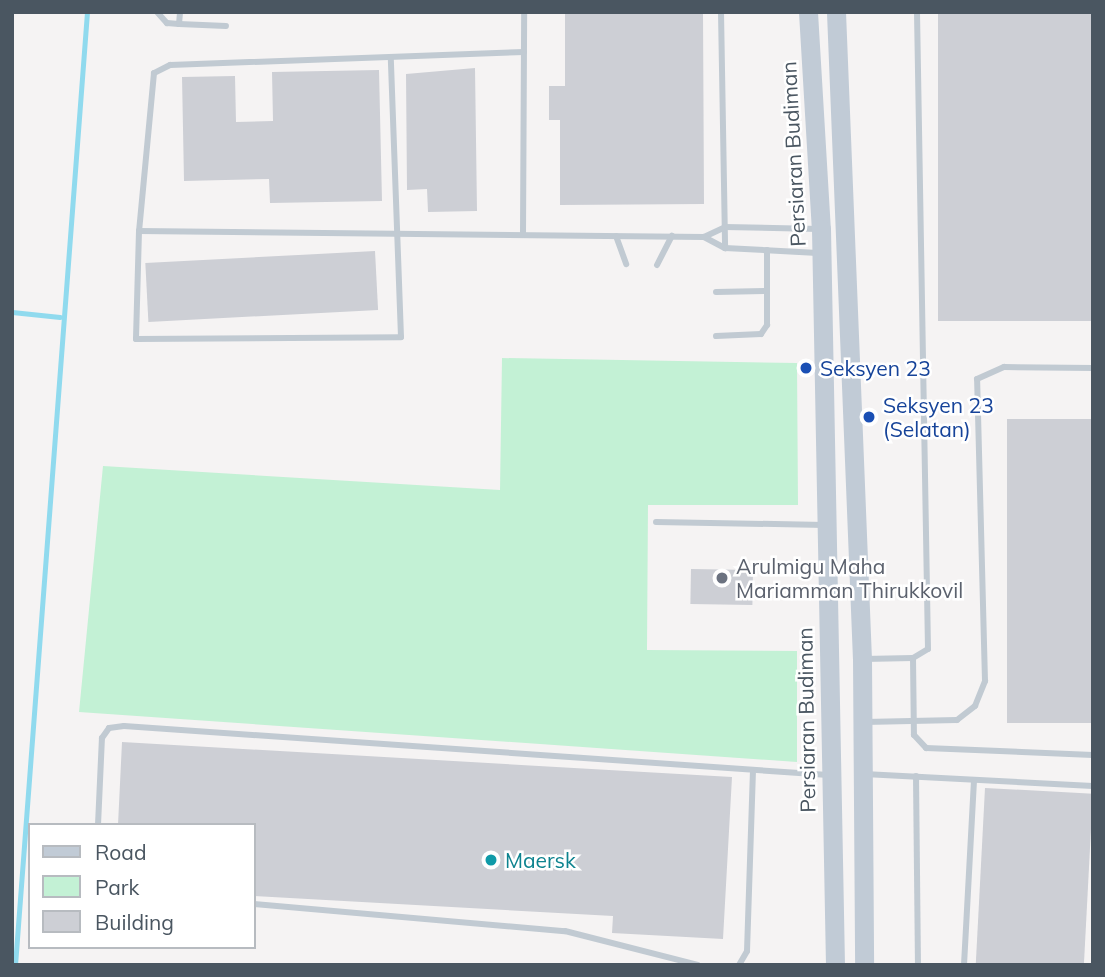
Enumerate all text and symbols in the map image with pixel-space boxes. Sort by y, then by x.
street label: Persiaran Budiman [776,61,810,247]
place label: Seksyen 23 [820,355,931,381]
marker: Seksyen 23 [798,360,814,376]
place label: Seksyen 23 (Selatan) [883,392,994,442]
marker: Seksyen 23 (Selatan) [861,409,877,425]
place label: Arulmigu Maha Mariamman Thirukkovil [736,553,963,603]
marker: Arulmigu Maha Mariamman Thirukkovil [714,570,730,586]
street label: Persiaran Budiman [792,627,820,813]
legend [28,823,256,949]
text: Road [95,839,146,865]
place label: Maersk [505,847,576,873]
marker: Maersk [483,852,499,868]
text: Park [95,874,139,900]
text: Building [95,909,174,935]

